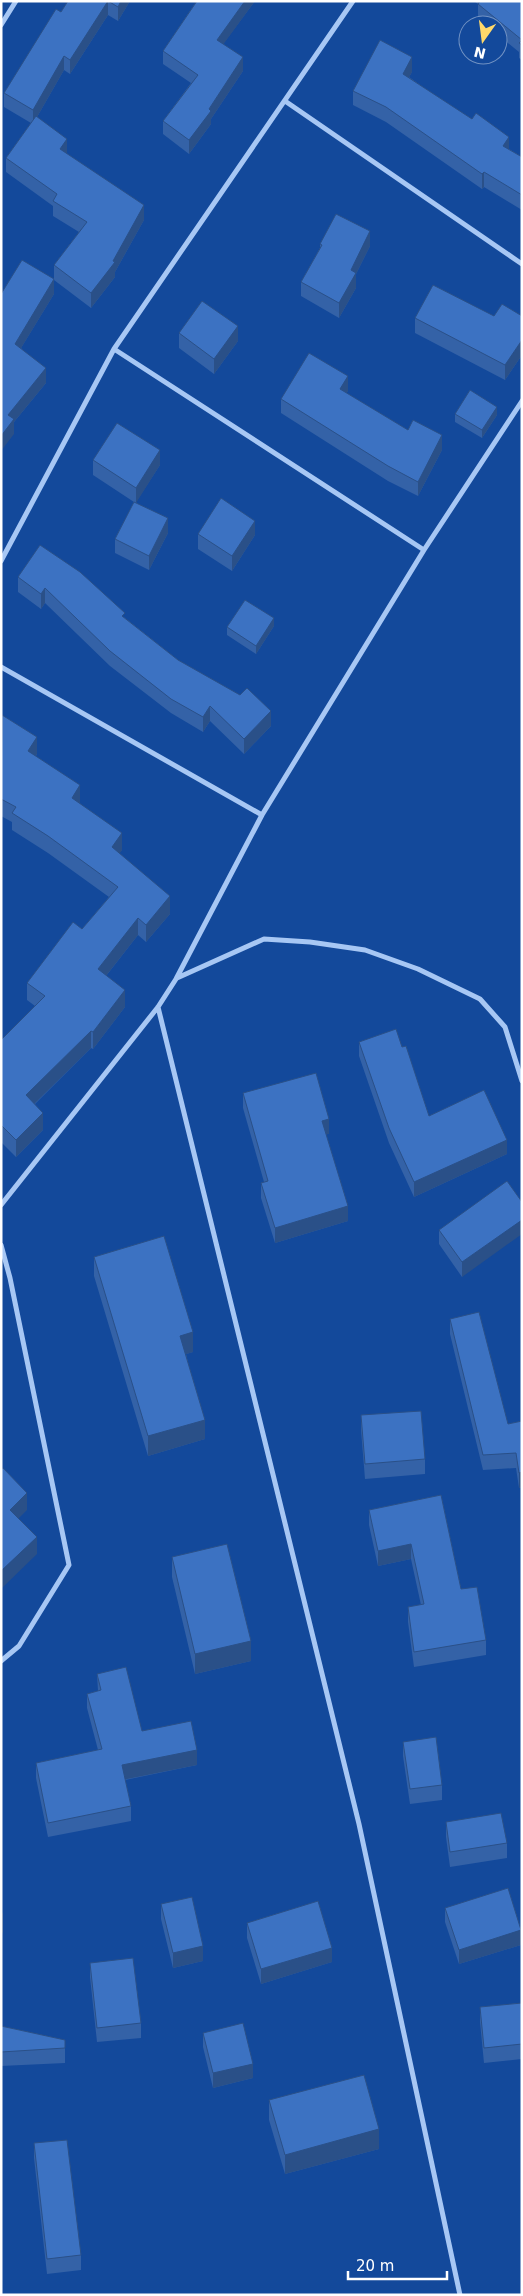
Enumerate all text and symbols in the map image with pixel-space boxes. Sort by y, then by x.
north arrow [458,15,508,65]
text: N [472,43,487,62]
scale bar [348,2248,447,2280]
text: 20 m [356,2257,394,2275]

